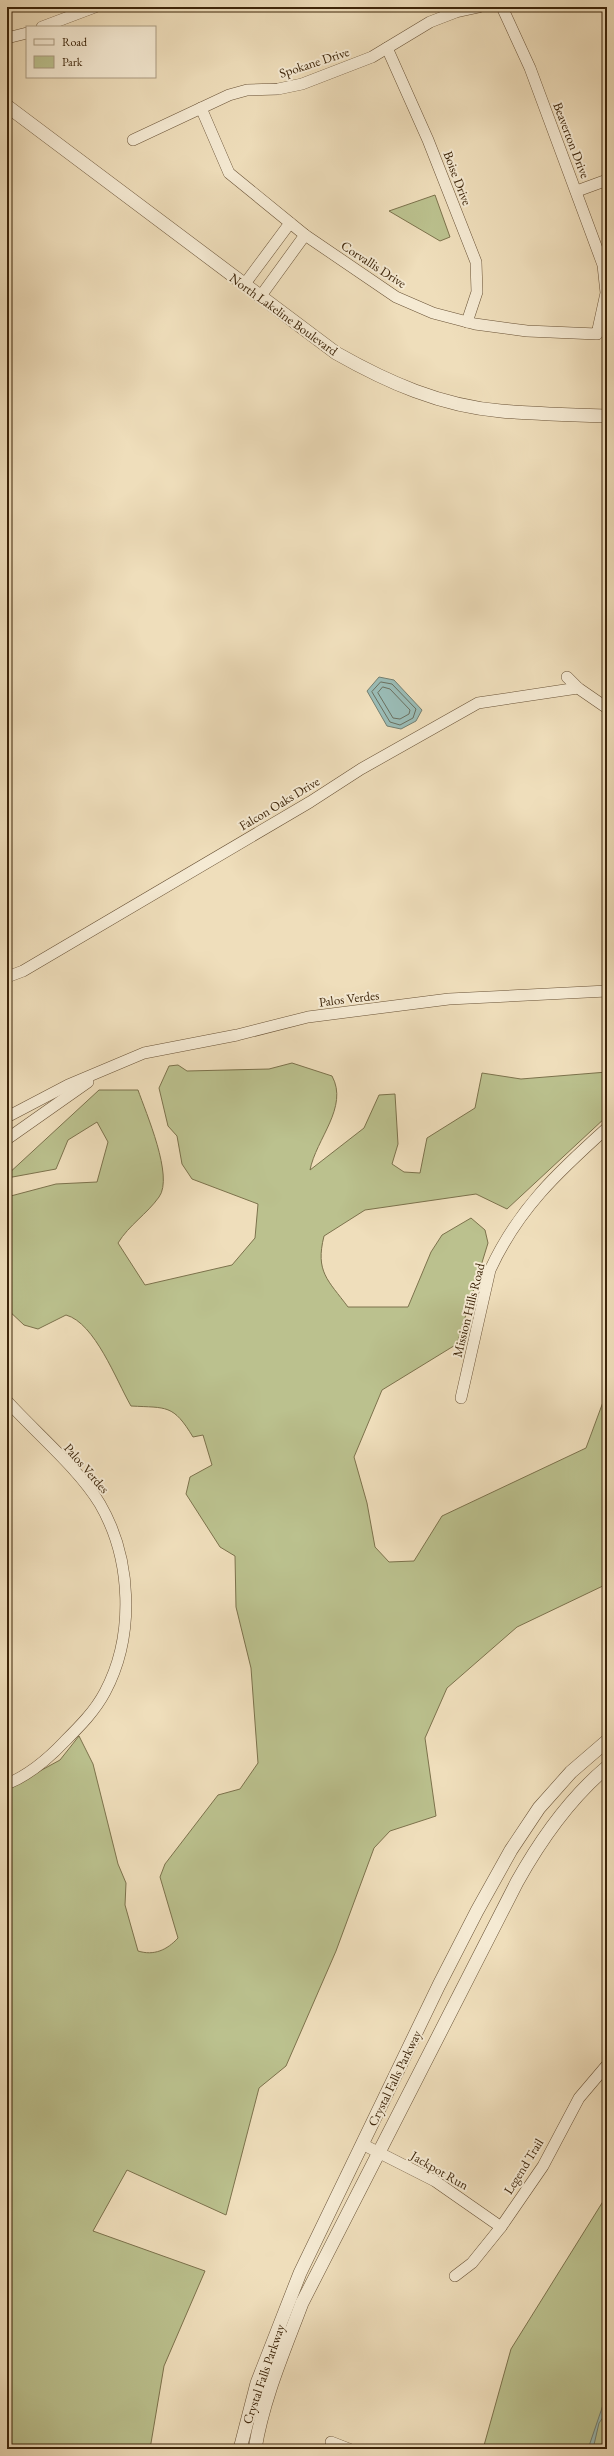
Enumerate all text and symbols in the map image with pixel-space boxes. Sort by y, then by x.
legend [26,26,156,78]
text: Road [62,34,88,50]
street label: Spokane Drive [277,43,351,82]
text: Park [62,54,83,70]
street label: Beaverton Drive [549,100,594,181]
street label: Boise Drive [439,149,476,208]
street label: Corvallis Drive [338,237,410,292]
street label: North Lakeline Boulevard [226,269,342,360]
street label: Falcon Oaks Drive [236,773,323,834]
street label: Palos Verdes [318,986,380,1011]
street label: Mission Hills Road [449,1261,488,1359]
street label: Palos Verdes [60,1440,113,1497]
street label: Crystal Falls Parkway [364,2027,425,2129]
street label: Legend Trail [500,2135,547,2197]
street label: Jackpot Run [407,2147,472,2194]
street label: Crystal Falls Parkway [238,2322,289,2426]

